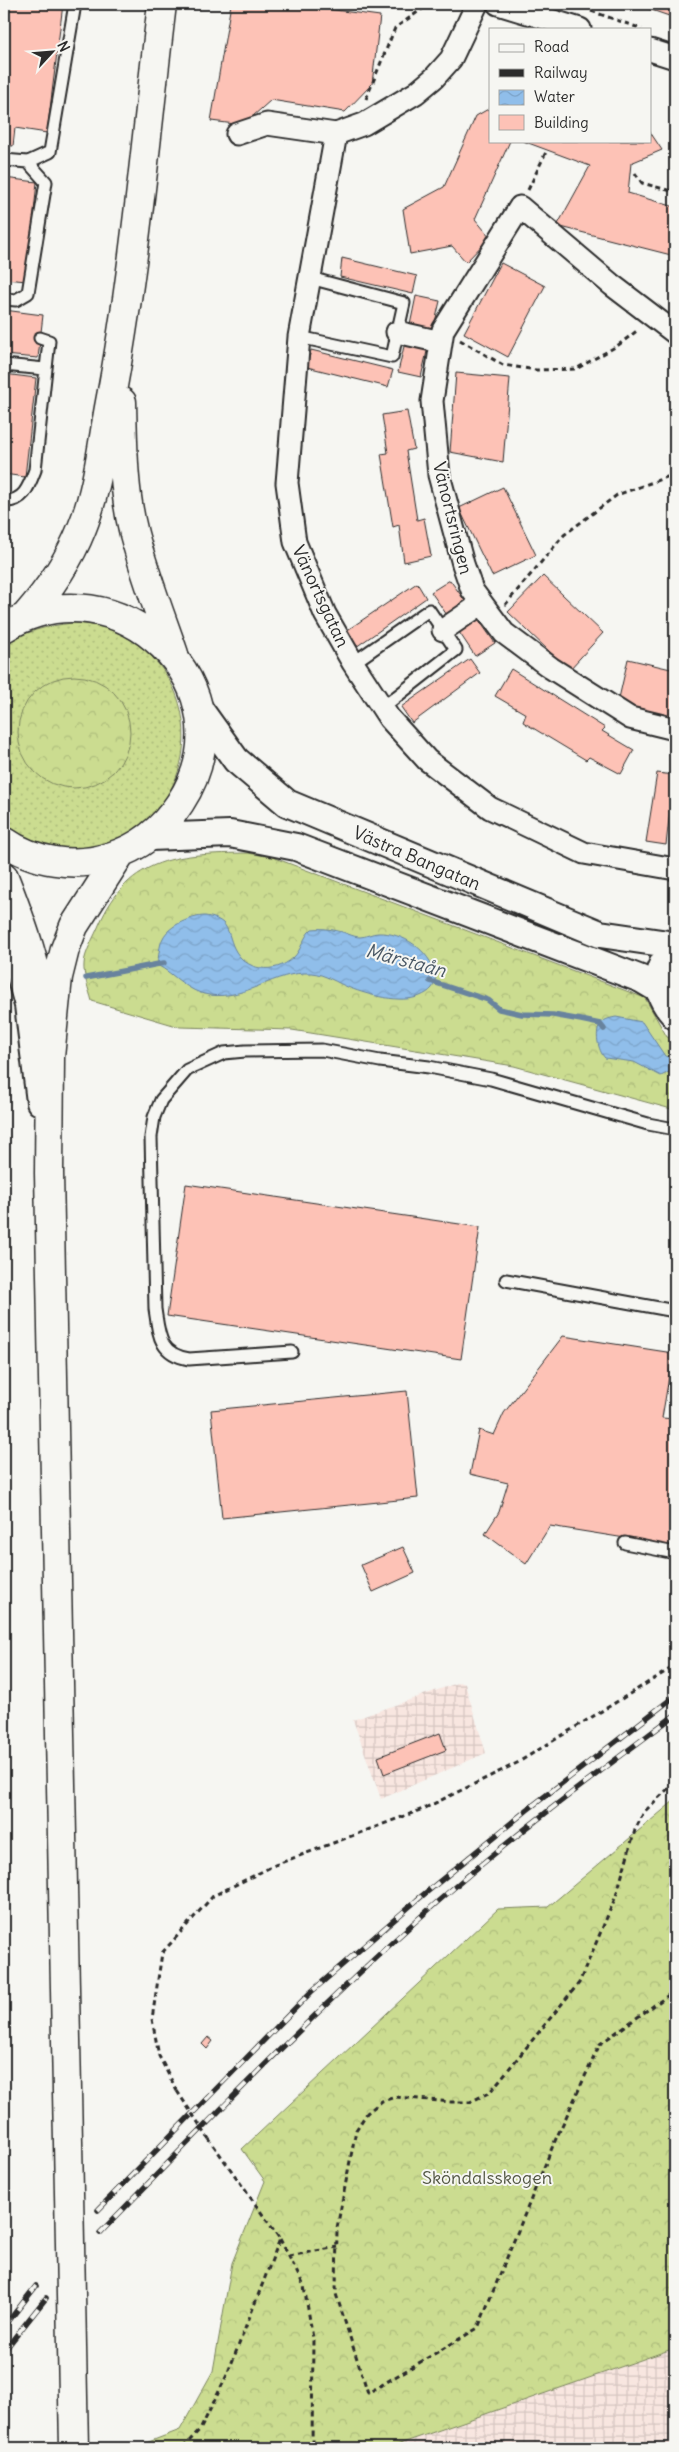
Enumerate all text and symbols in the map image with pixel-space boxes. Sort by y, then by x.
north arrow [28,28,78,78]
legend [489,28,652,142]
text: Road [534,37,569,56]
text: N [53,38,74,55]
text: Railway [534,63,588,82]
text: Water [534,87,575,106]
text: Building [534,113,589,132]
street label: Vänortsringen [428,459,478,577]
street label: Vänortsgatan [287,541,355,651]
street label: Västra Bangatan [350,821,484,895]
water label: Märstaån [364,938,449,982]
park label: Sköndalsskogen [422,2166,552,2189]

